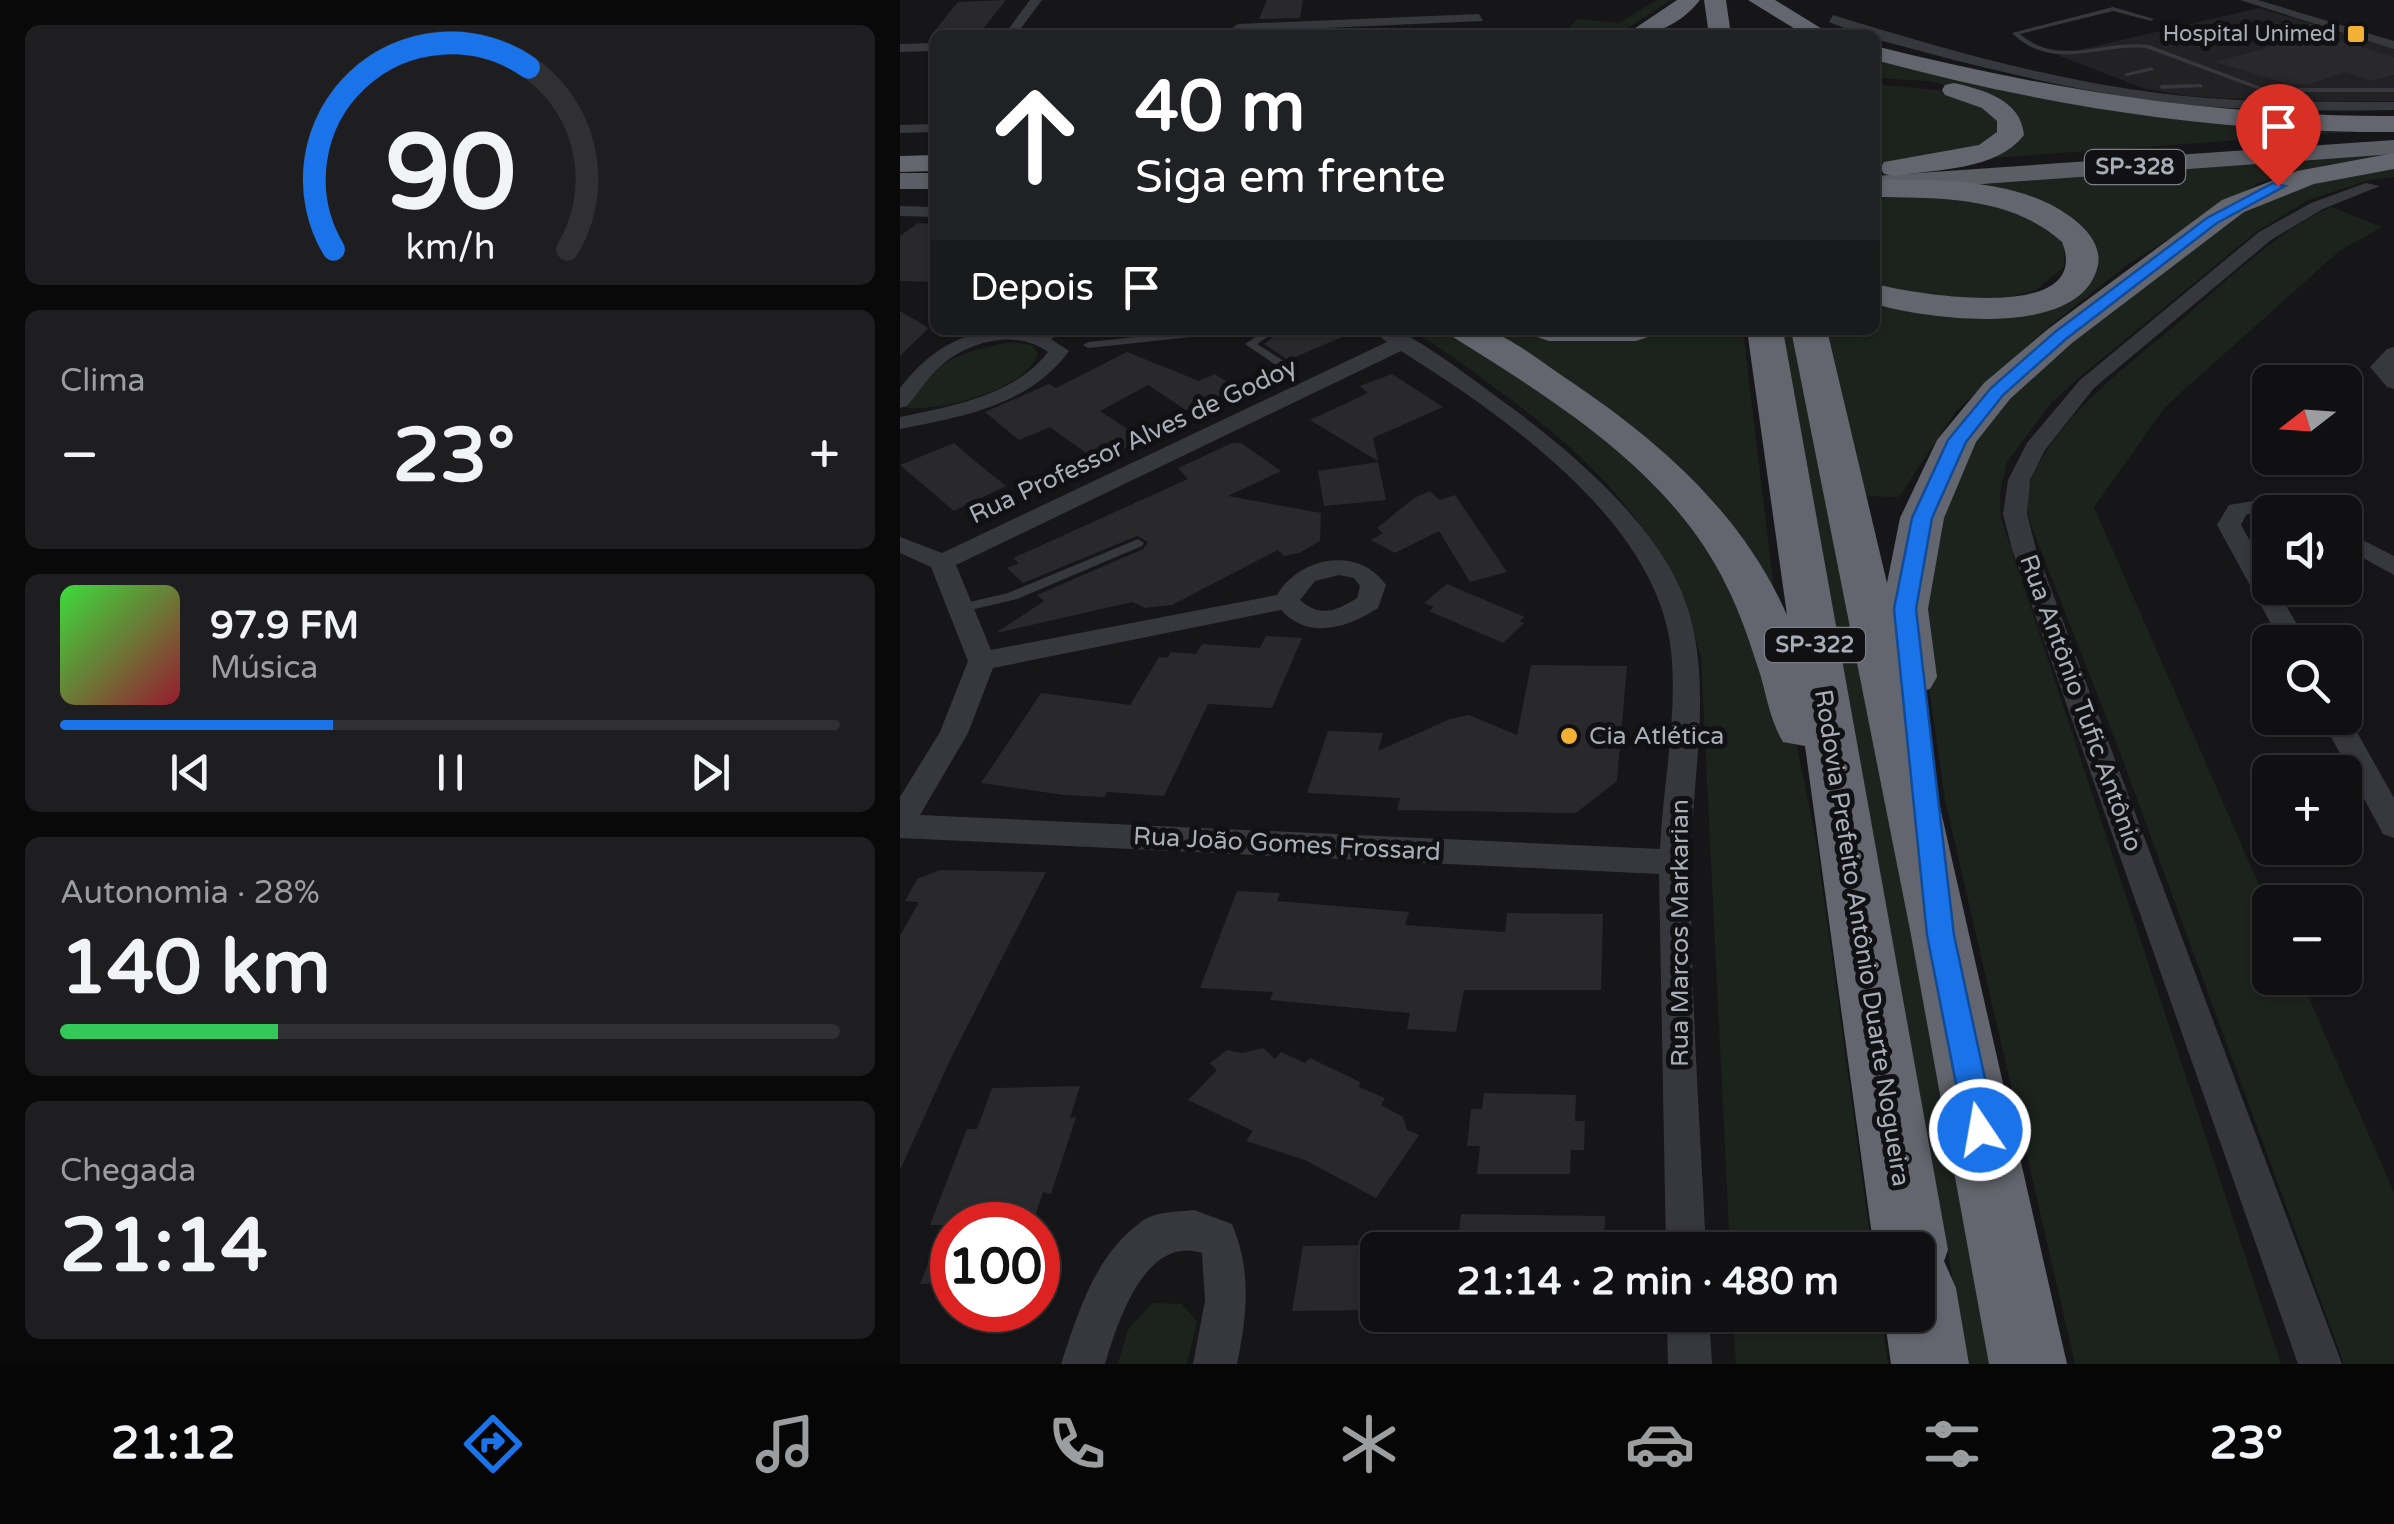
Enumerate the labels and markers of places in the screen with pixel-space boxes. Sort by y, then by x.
place label: Hospital Unimed [2163,21,2336,47]
marker: Hospital Unimed [2345,23,2367,45]
pin [2236,84,2321,187]
place label: Cia Atlética [1589,721,1724,751]
marker: Cia Atlética [1558,725,1580,747]

